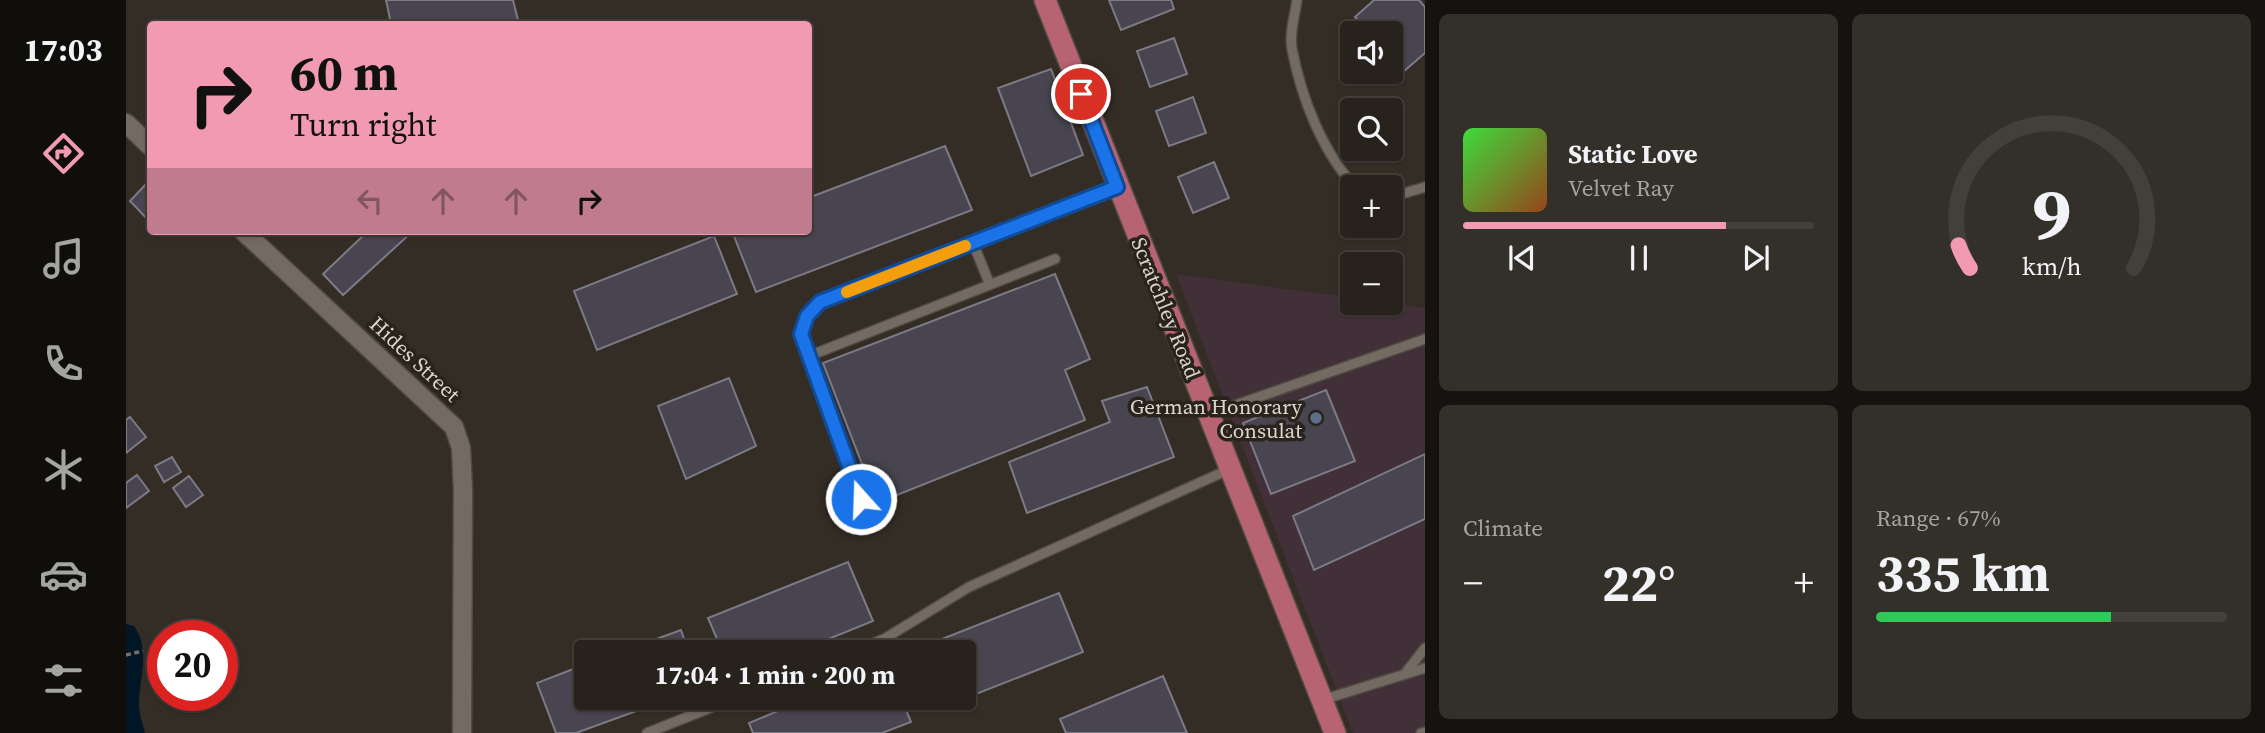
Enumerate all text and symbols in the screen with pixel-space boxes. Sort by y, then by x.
map controls [1340,21,1403,315]
button: sound [1340,21,1403,84]
text: 17:03 [24,28,102,72]
text: 60 m [290,39,398,106]
icon: right [175,49,266,140]
pin [1051,64,1111,124]
icon: arrive [1062,75,1100,113]
button: search [1340,98,1403,161]
text: Turn right [290,103,436,147]
icon: directions [39,129,88,178]
text: Static Love [1568,136,1697,172]
text: 9 [2032,164,2071,263]
text: Velvet Ray [1568,172,1674,204]
button: + [1340,175,1403,238]
icon: left [351,182,389,220]
icon: ahead [424,182,462,220]
icon: ahead [497,182,535,220]
icon: right [570,182,608,220]
street label: Scratchley Road [1124,233,1208,383]
icon: music [39,234,88,283]
icon: previous [1503,239,1541,277]
icon: pause [1620,239,1658,277]
icon: next [1737,239,1775,277]
text: km/h [2022,249,2081,283]
button: − [1340,252,1403,315]
street label: Hides Street [364,310,467,408]
icon: phone [39,339,88,388]
place label: German Honorary Consulat [1130,392,1302,445]
marker: German Honorary Consulat [1308,410,1324,426]
icon: climate [39,445,88,494]
position arrow [824,462,898,536]
text: Range · 67% [1876,502,2001,534]
text: Climate [1463,512,1543,544]
text: 335 km [1876,537,2050,608]
text: 22° [1602,547,1675,618]
icon: car [39,550,88,599]
text: − [1463,557,1483,609]
text: + [1794,557,1814,609]
speed limit sign: 20 [147,620,238,711]
icon: filters [39,656,88,705]
text: 17:04 · 1 min · 200 m [655,657,895,693]

